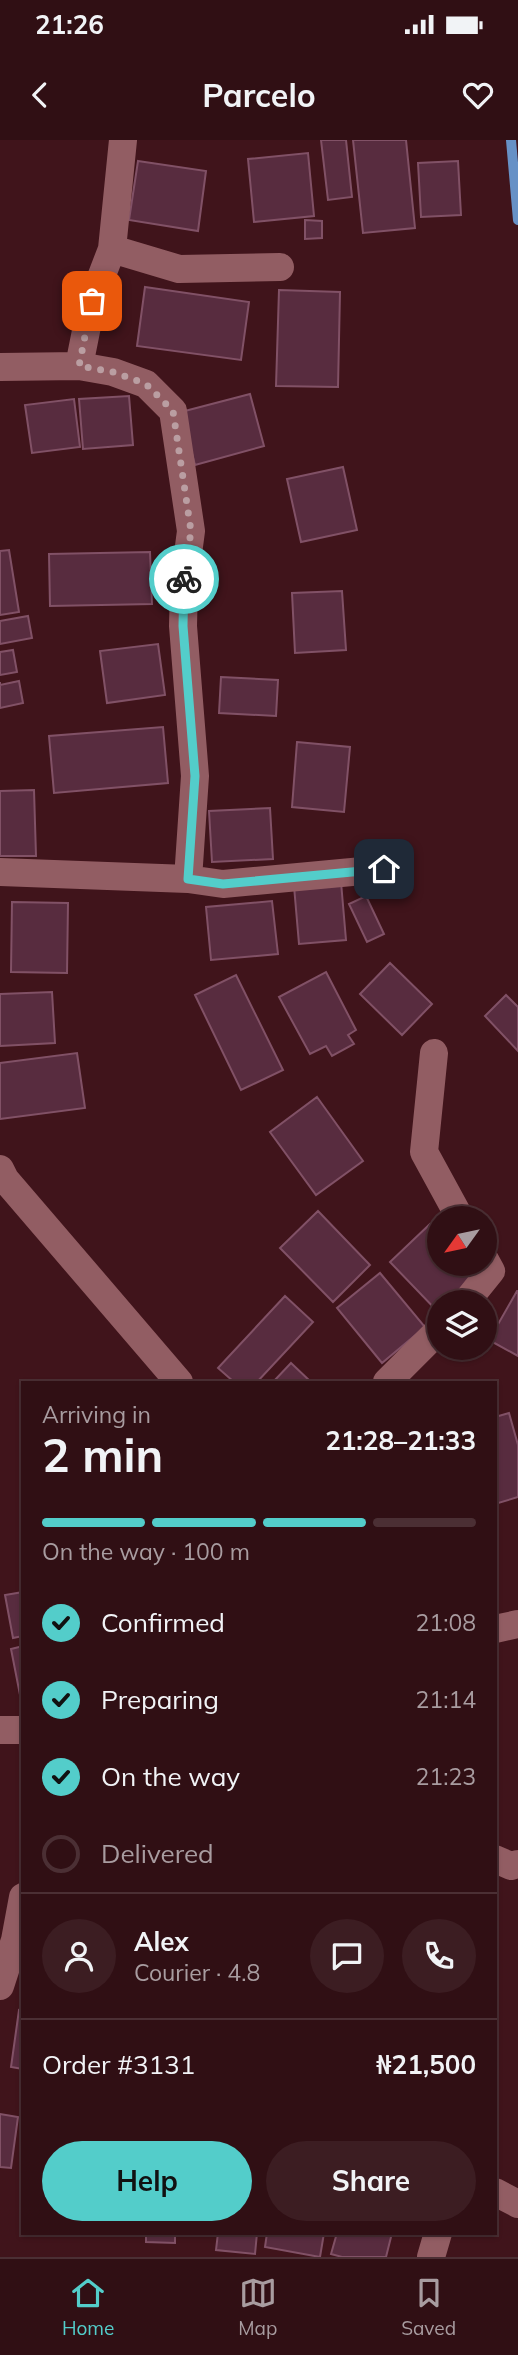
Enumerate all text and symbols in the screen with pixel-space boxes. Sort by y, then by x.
text: 21:26 [35,8,104,41]
text: Parcelo [202,75,316,115]
icon: back [21,76,59,114]
icon: heart [459,76,497,114]
pin [62,271,122,331]
icon: bag [73,282,111,320]
courier [149,544,219,614]
icon: bike [165,560,203,598]
pin [354,839,414,899]
icon: home [365,850,403,888]
north arrow [427,1206,497,1276]
map controls [427,1206,497,1360]
button: layers [427,1290,497,1360]
text: Arriving in [42,1400,151,1429]
text: 21:28–21:33 [325,1424,476,1457]
text: 2 min [42,1426,163,1484]
text: On the way · 100 m [42,1537,250,1566]
icon: check [42,1604,80,1642]
text: Confirmed [101,1606,225,1639]
text: 21:08 [416,1608,476,1637]
icon: check [42,1681,80,1719]
text: Preparing [101,1683,219,1716]
text: 21:14 [416,1685,476,1714]
icon: check [42,1758,80,1796]
text: On the way [101,1760,240,1793]
text: 21:23 [416,1762,476,1791]
text: Delivered [101,1837,214,1870]
button: person [42,1919,116,1993]
button: chat [310,1919,384,1993]
button: phone [402,1919,476,1993]
text: Alex [134,1925,189,1958]
text: Courier · 4.8 [134,1958,260,1987]
text: Order #3131 [42,2048,195,2081]
text: ₦21,500 [376,2048,476,2081]
button: Help [42,2141,252,2221]
button: Share [266,2141,476,2221]
tab: Home [62,2274,114,2340]
tab: Map [238,2274,277,2340]
tab: Saved [401,2274,456,2340]

